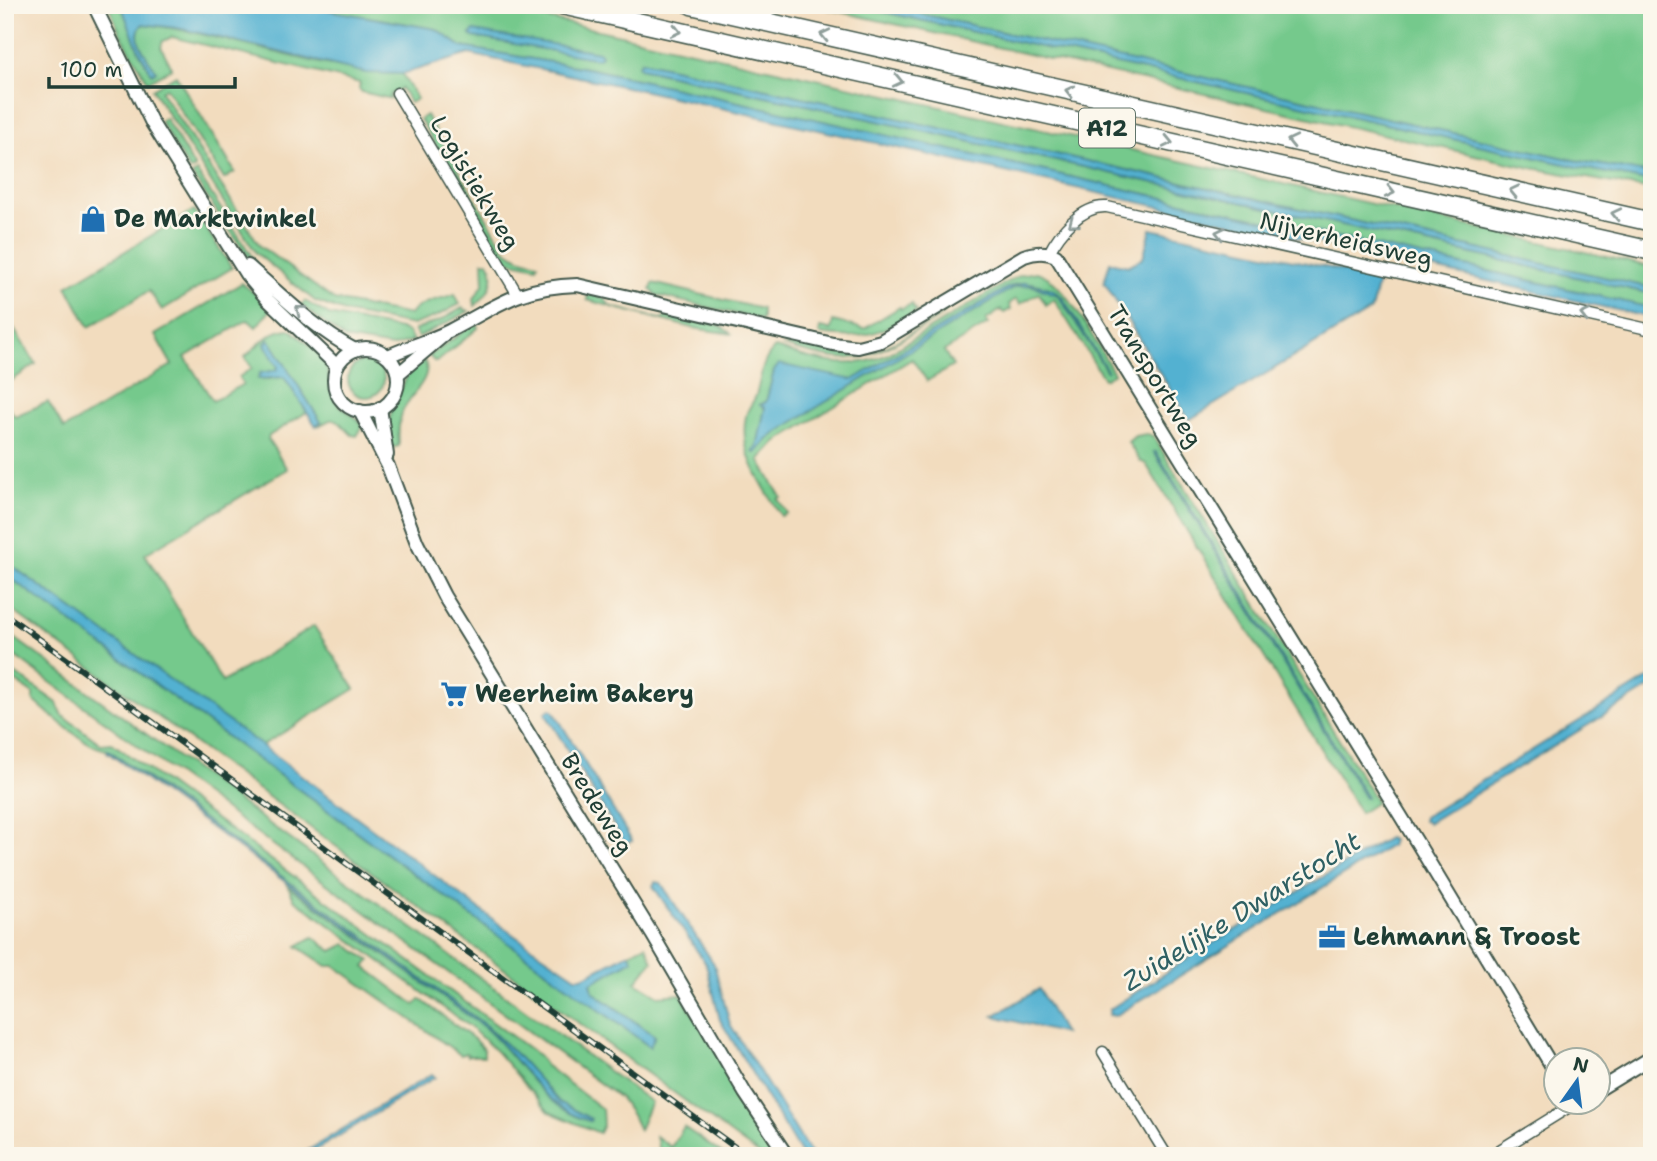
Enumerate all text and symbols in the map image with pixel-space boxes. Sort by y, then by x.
one-way arrow [670,23,682,37]
one-way arrow [819,29,831,44]
scale bar [49,46,234,90]
text: 100 m [60,56,123,84]
one-way arrow [892,73,904,87]
one-way arrow [1064,85,1076,99]
road number: A12 [1079,108,1135,148]
street label: Logistiekweg [422,110,528,256]
one-way arrow [1162,134,1174,148]
one-way arrow [1286,135,1298,149]
one-way arrow [1384,184,1396,198]
one-way arrow [1508,185,1520,199]
place label: De Marktwinkel [114,203,316,235]
shop icon: De Marktwinkel [78,204,108,234]
street label: Nijverheidsweg [1256,205,1436,275]
one-way arrow [1610,208,1622,222]
one-way arrow [1068,215,1081,228]
one-way arrow [1214,226,1226,241]
street label: Transportweg [1100,299,1210,453]
one-way arrow [295,306,307,319]
one-way arrow [1579,309,1591,324]
place label: Weerheim Bakery [475,678,694,710]
supermarket icon: Weerheim Bakery [439,679,469,709]
street label: Bredeweg [553,747,641,861]
water label: Zuidelijke Dwarstocht [1115,823,1368,999]
place label: Lehmann & Troost [1353,921,1581,953]
office icon: Lehmann & Troost [1317,922,1347,952]
north arrow [1542,1046,1612,1116]
text: N [1571,1051,1591,1079]

